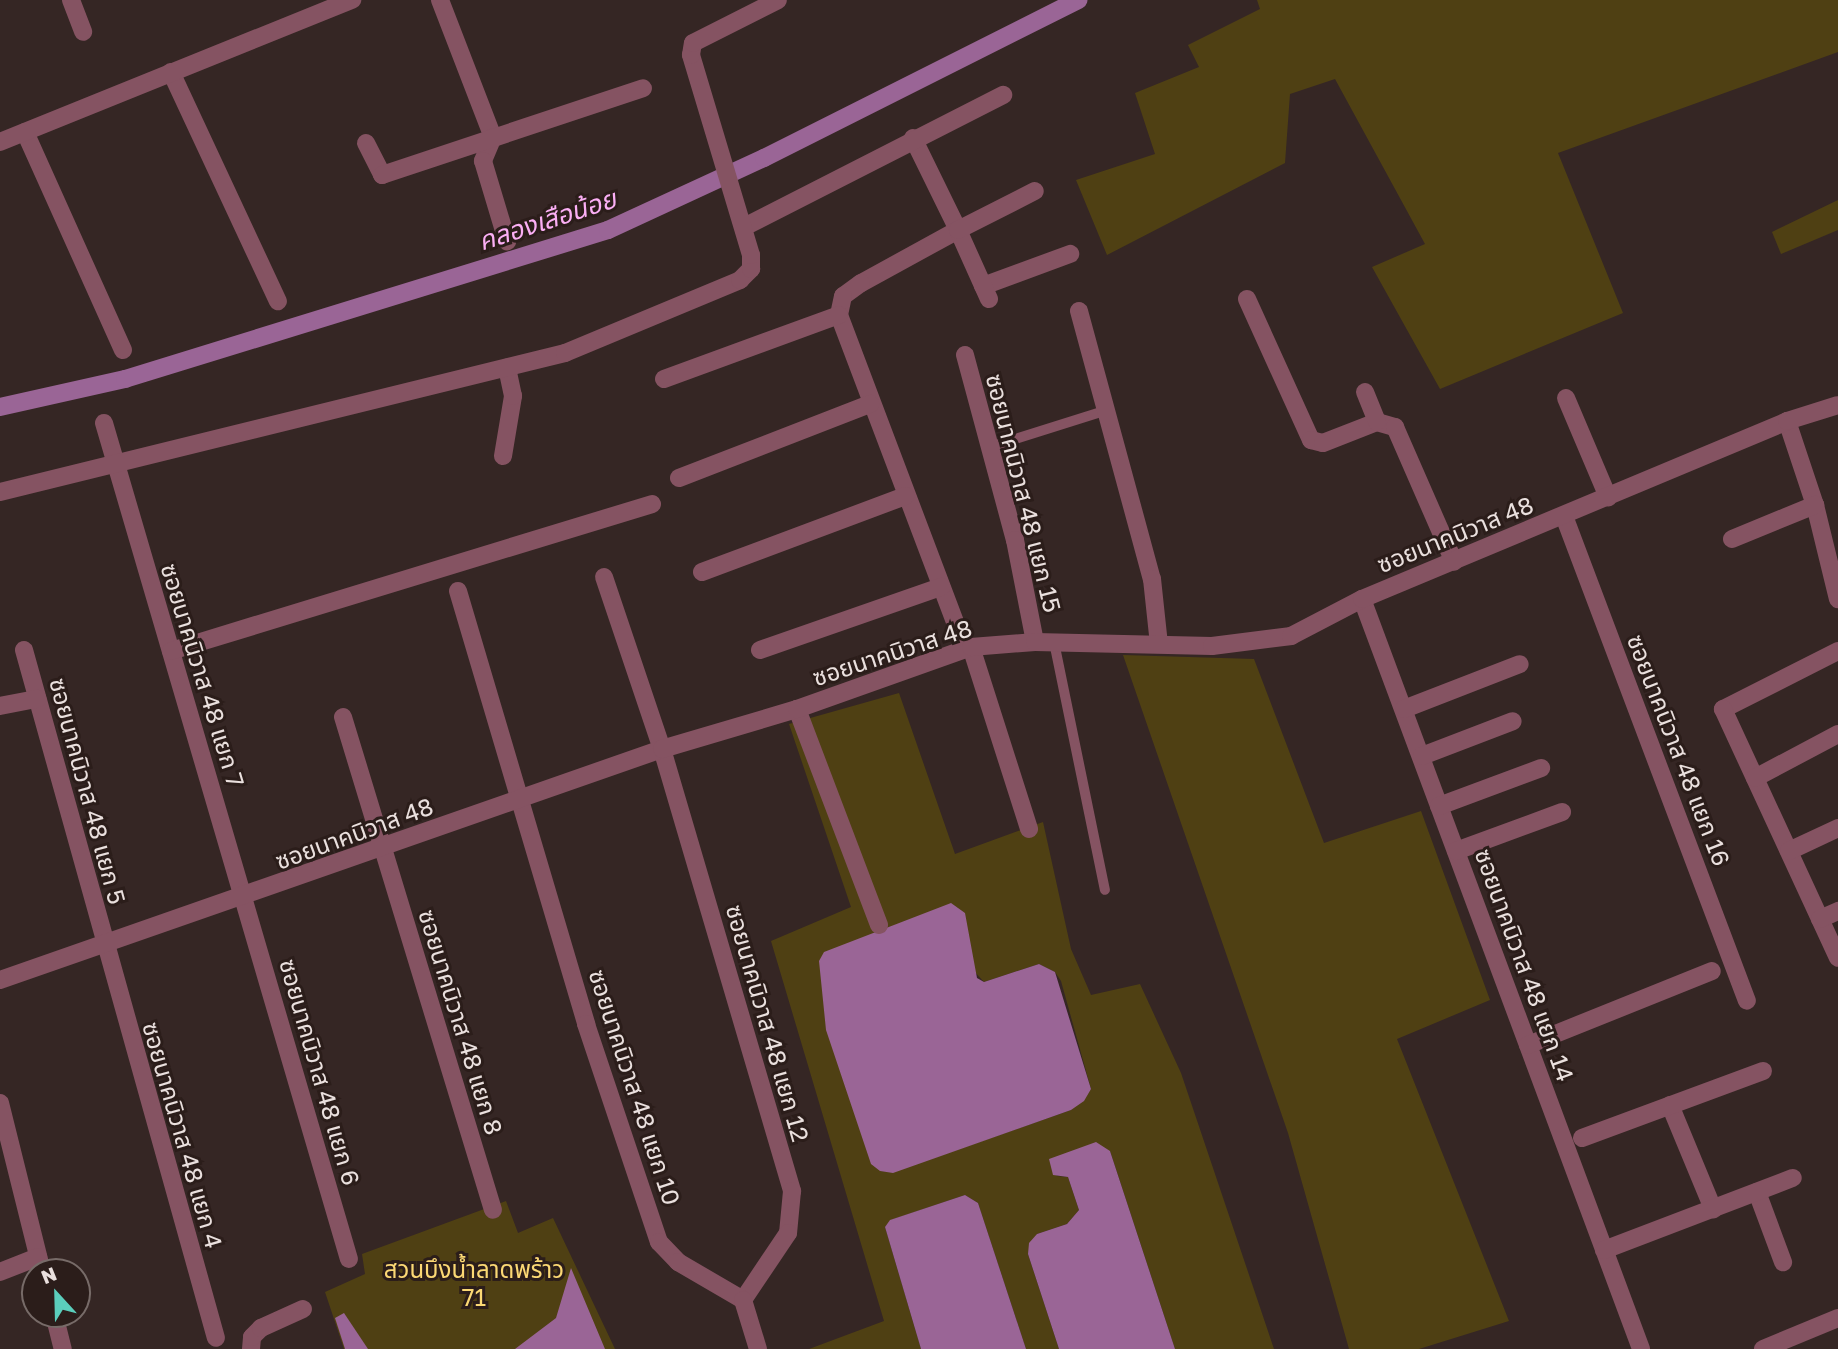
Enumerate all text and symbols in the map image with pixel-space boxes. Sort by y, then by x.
water label: คลองเสือน้อย [474,183,620,257]
street label: ซอยนาคนิวาส 48 แยก 15 [980,371,1068,615]
street label: ซอยนาคนิวาส 48 [1373,490,1537,578]
street label: ซอยนาคนิวาส 48 แยก 7 [155,560,251,790]
street label: ซอยนาคนิวาส 48 [809,613,975,691]
street label: ซอยนาคนิวาส 48 แยก 16 [1622,630,1736,870]
street label: ซอยนาคนิวาส 48 แยก 5 [44,675,132,907]
street label: ซอยนาคนิวาส 48 [271,791,437,875]
street label: ซอยนาคนิวาส 48 แยก 14 [1469,845,1581,1085]
street label: ซอยนาคนิวาส 48 แยก 12 [720,901,816,1145]
street label: ซอยนาคนิวาส 48 แยก 8 [413,906,509,1138]
street label: ซอยนาคนิวาส 48 แยก 6 [274,956,366,1188]
street label: ซอยนาคนิวาส 48 แยก 10 [583,966,687,1208]
street label: ซอยนาคนิวาส 48 แยก 4 [137,1019,229,1251]
park label: สวนบึงน้ำลาดพร้าว 71 [384,1255,564,1311]
north arrow [21,1258,91,1328]
text: N [38,1262,60,1288]

